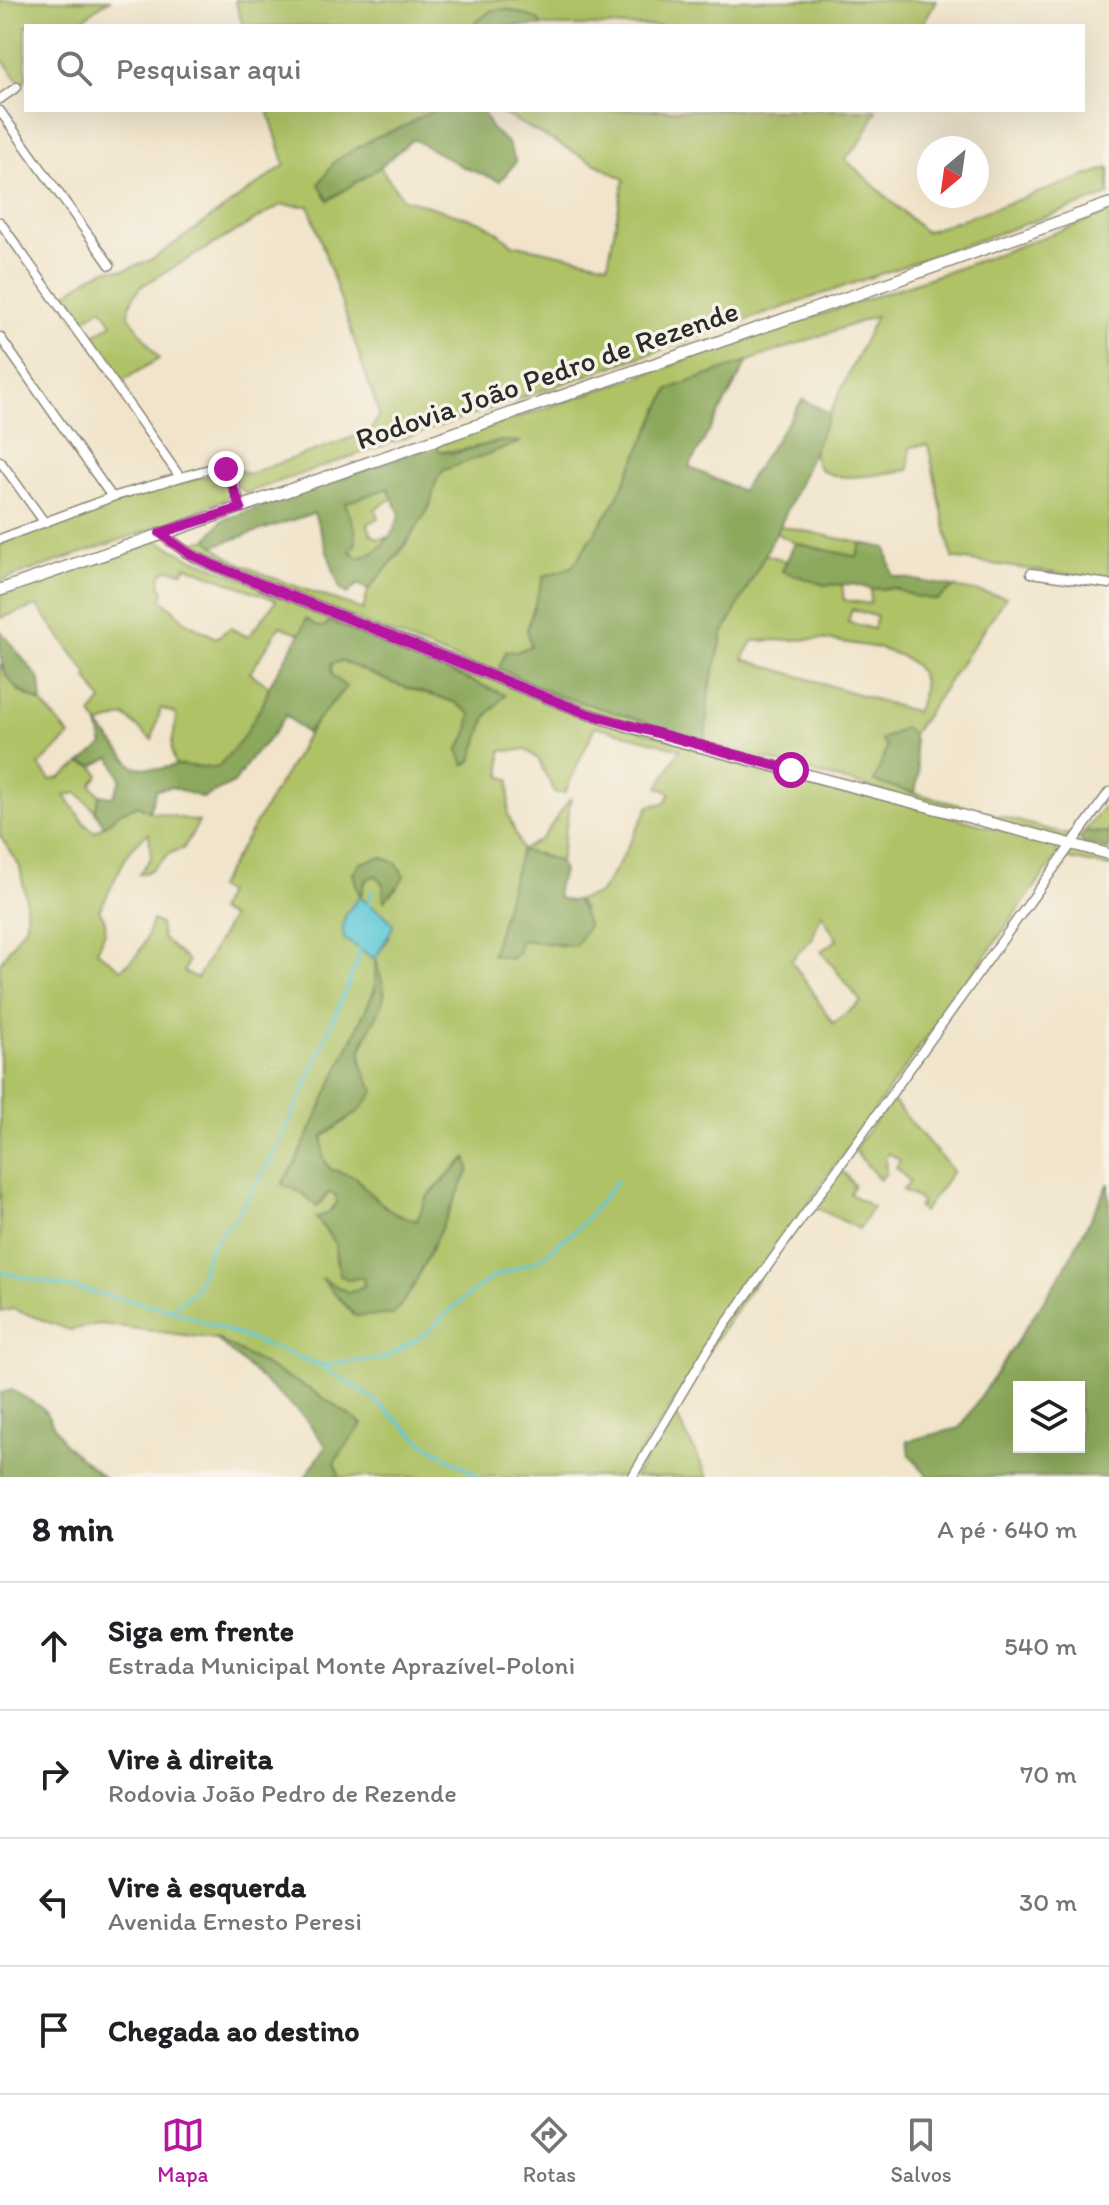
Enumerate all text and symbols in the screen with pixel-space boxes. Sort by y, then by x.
search box [24,24,1085,112]
icon: search [52,46,96,90]
text: Pesquisar aqui [116,50,301,87]
north arrow [917,136,989,208]
street label: Rodovia João Pedro de Rezende [351,292,743,458]
route end [208,451,244,487]
route start [773,752,809,788]
map controls [1013,1381,1085,1453]
button: layers [1013,1381,1085,1453]
text: 8 min [32,1509,114,1550]
text: A pé · 640 m [937,1513,1077,1545]
text: Siga em frente [108,1612,294,1649]
icon: ahead [32,1624,76,1668]
text: 540 m [1004,1630,1077,1662]
text: Estrada Municipal Monte Aprazível-Poloni [108,1649,575,1681]
text: Vire à direita [108,1740,273,1777]
icon: right [32,1752,76,1796]
text: 70 m [1020,1758,1077,1790]
text: Rodovia João Pedro de Rezende [108,1777,457,1809]
text: Vire à esquerda [108,1868,306,1905]
icon: left [32,1880,76,1924]
text: 30 m [1019,1886,1077,1918]
text: Avenida Ernesto Peresi [108,1905,362,1937]
icon: arrive [32,2008,76,2052]
text: Chegada ao destino [108,2012,360,2049]
tab: Mapa [157,2113,208,2188]
tab: Rotas [523,2113,576,2188]
tab: Salvos [890,2113,952,2188]

